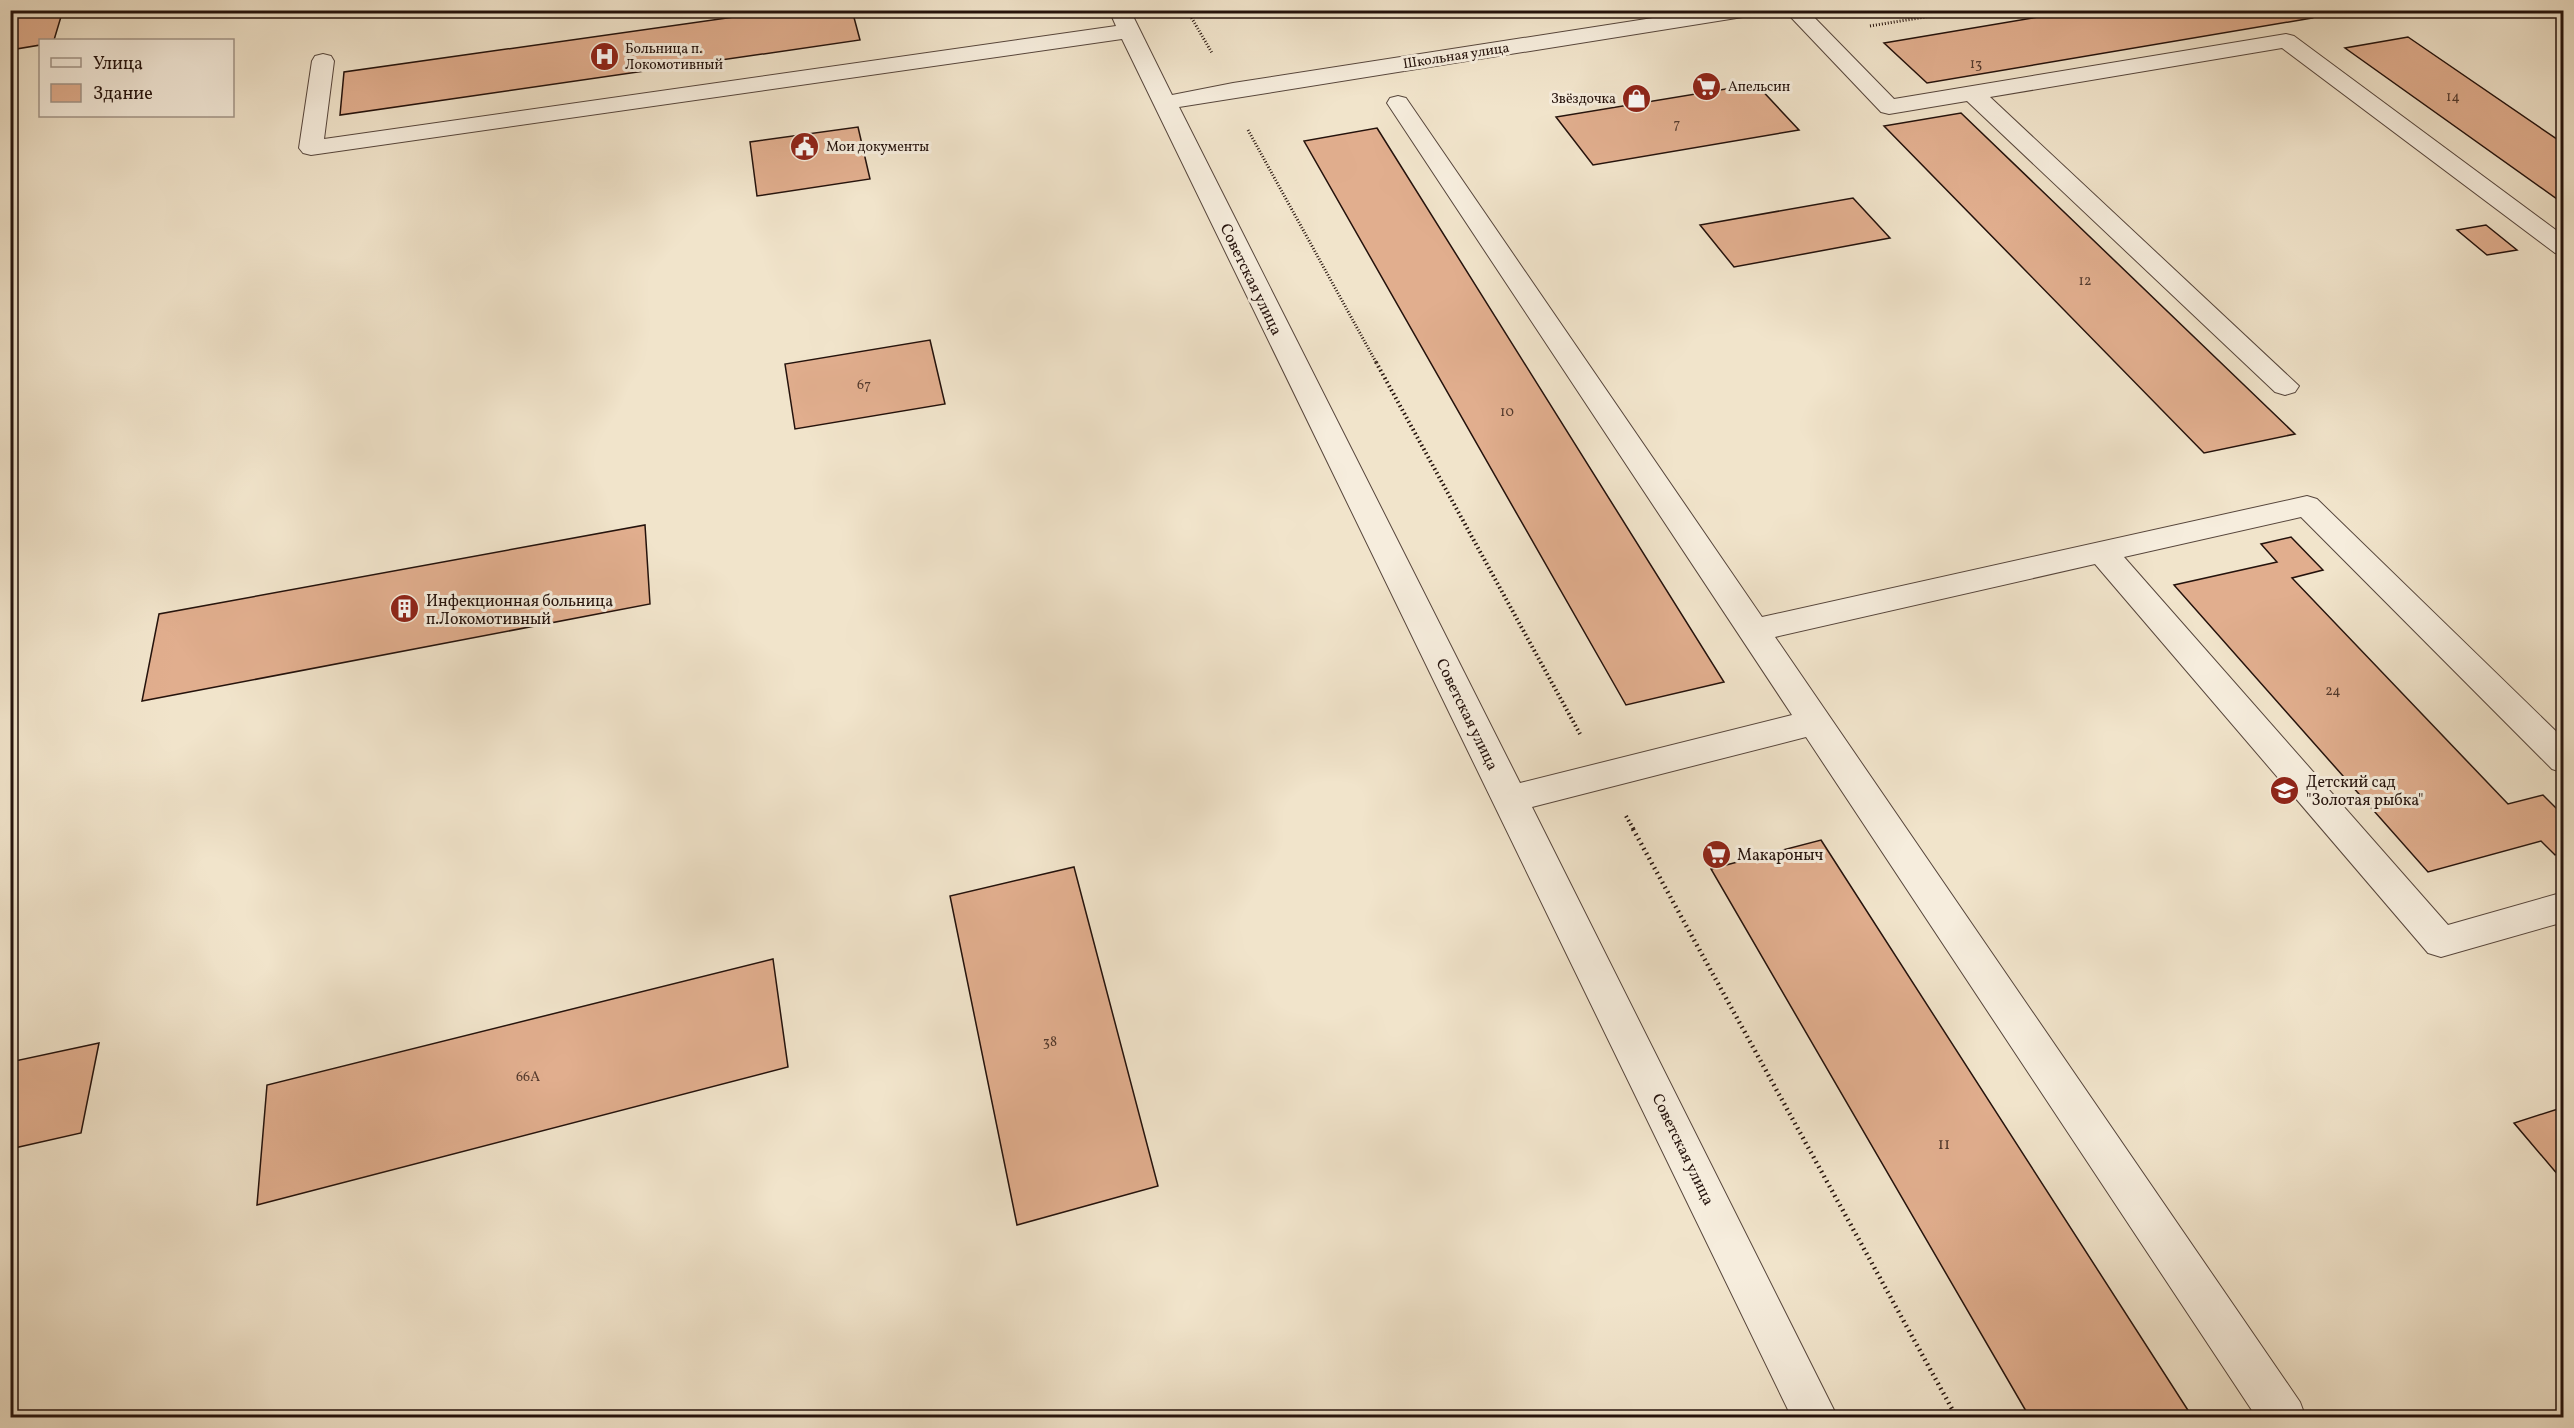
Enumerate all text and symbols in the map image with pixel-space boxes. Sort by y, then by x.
legend [39,39,234,117]
street label: Школьная улица [1402,39,1511,74]
hospital icon: Больница п. Локомотивный [588,40,620,72]
place label: Больница п. Локомотивный [625,40,723,75]
text: Улица [93,52,143,77]
house number: 13 [1970,55,1982,74]
supermarket icon: Апельсин [1691,70,1723,102]
place label: Апельсин [1728,78,1791,97]
text: Здание [93,82,153,107]
shop icon: Звёздочка [1621,82,1653,114]
house number: 14 [2446,88,2460,107]
place label: Звёздочка [1551,90,1616,109]
house number: 7 [1674,115,1681,134]
public building icon: Мои документы [789,130,821,162]
place label: Мои документы [826,138,929,157]
street label: Советская улица [1214,220,1287,339]
house number: 12 [2079,272,2091,291]
house number: 67 [857,376,871,395]
house number: 10 [1500,403,1514,422]
place label: Инфекционная больница п.Локомотивный [426,591,613,631]
building icon: Инфекционная больница п.Локомотивный [389,593,421,625]
street label: Советская улица [1430,655,1503,774]
house number: 24 [2325,682,2341,701]
place label: Детский сад "Золотая рыбка" [2306,772,2424,812]
school or university icon: Детский сад "Золотая рыбка" [2269,774,2301,806]
supermarket icon: Макароныч [1700,838,1732,870]
place label: Макароныч [1737,845,1823,867]
house number: 38 [1043,1033,1057,1052]
house number: 66А [516,1068,540,1087]
street label: Советская улица [1646,1090,1719,1209]
house number: 11 [1938,1134,1950,1156]

